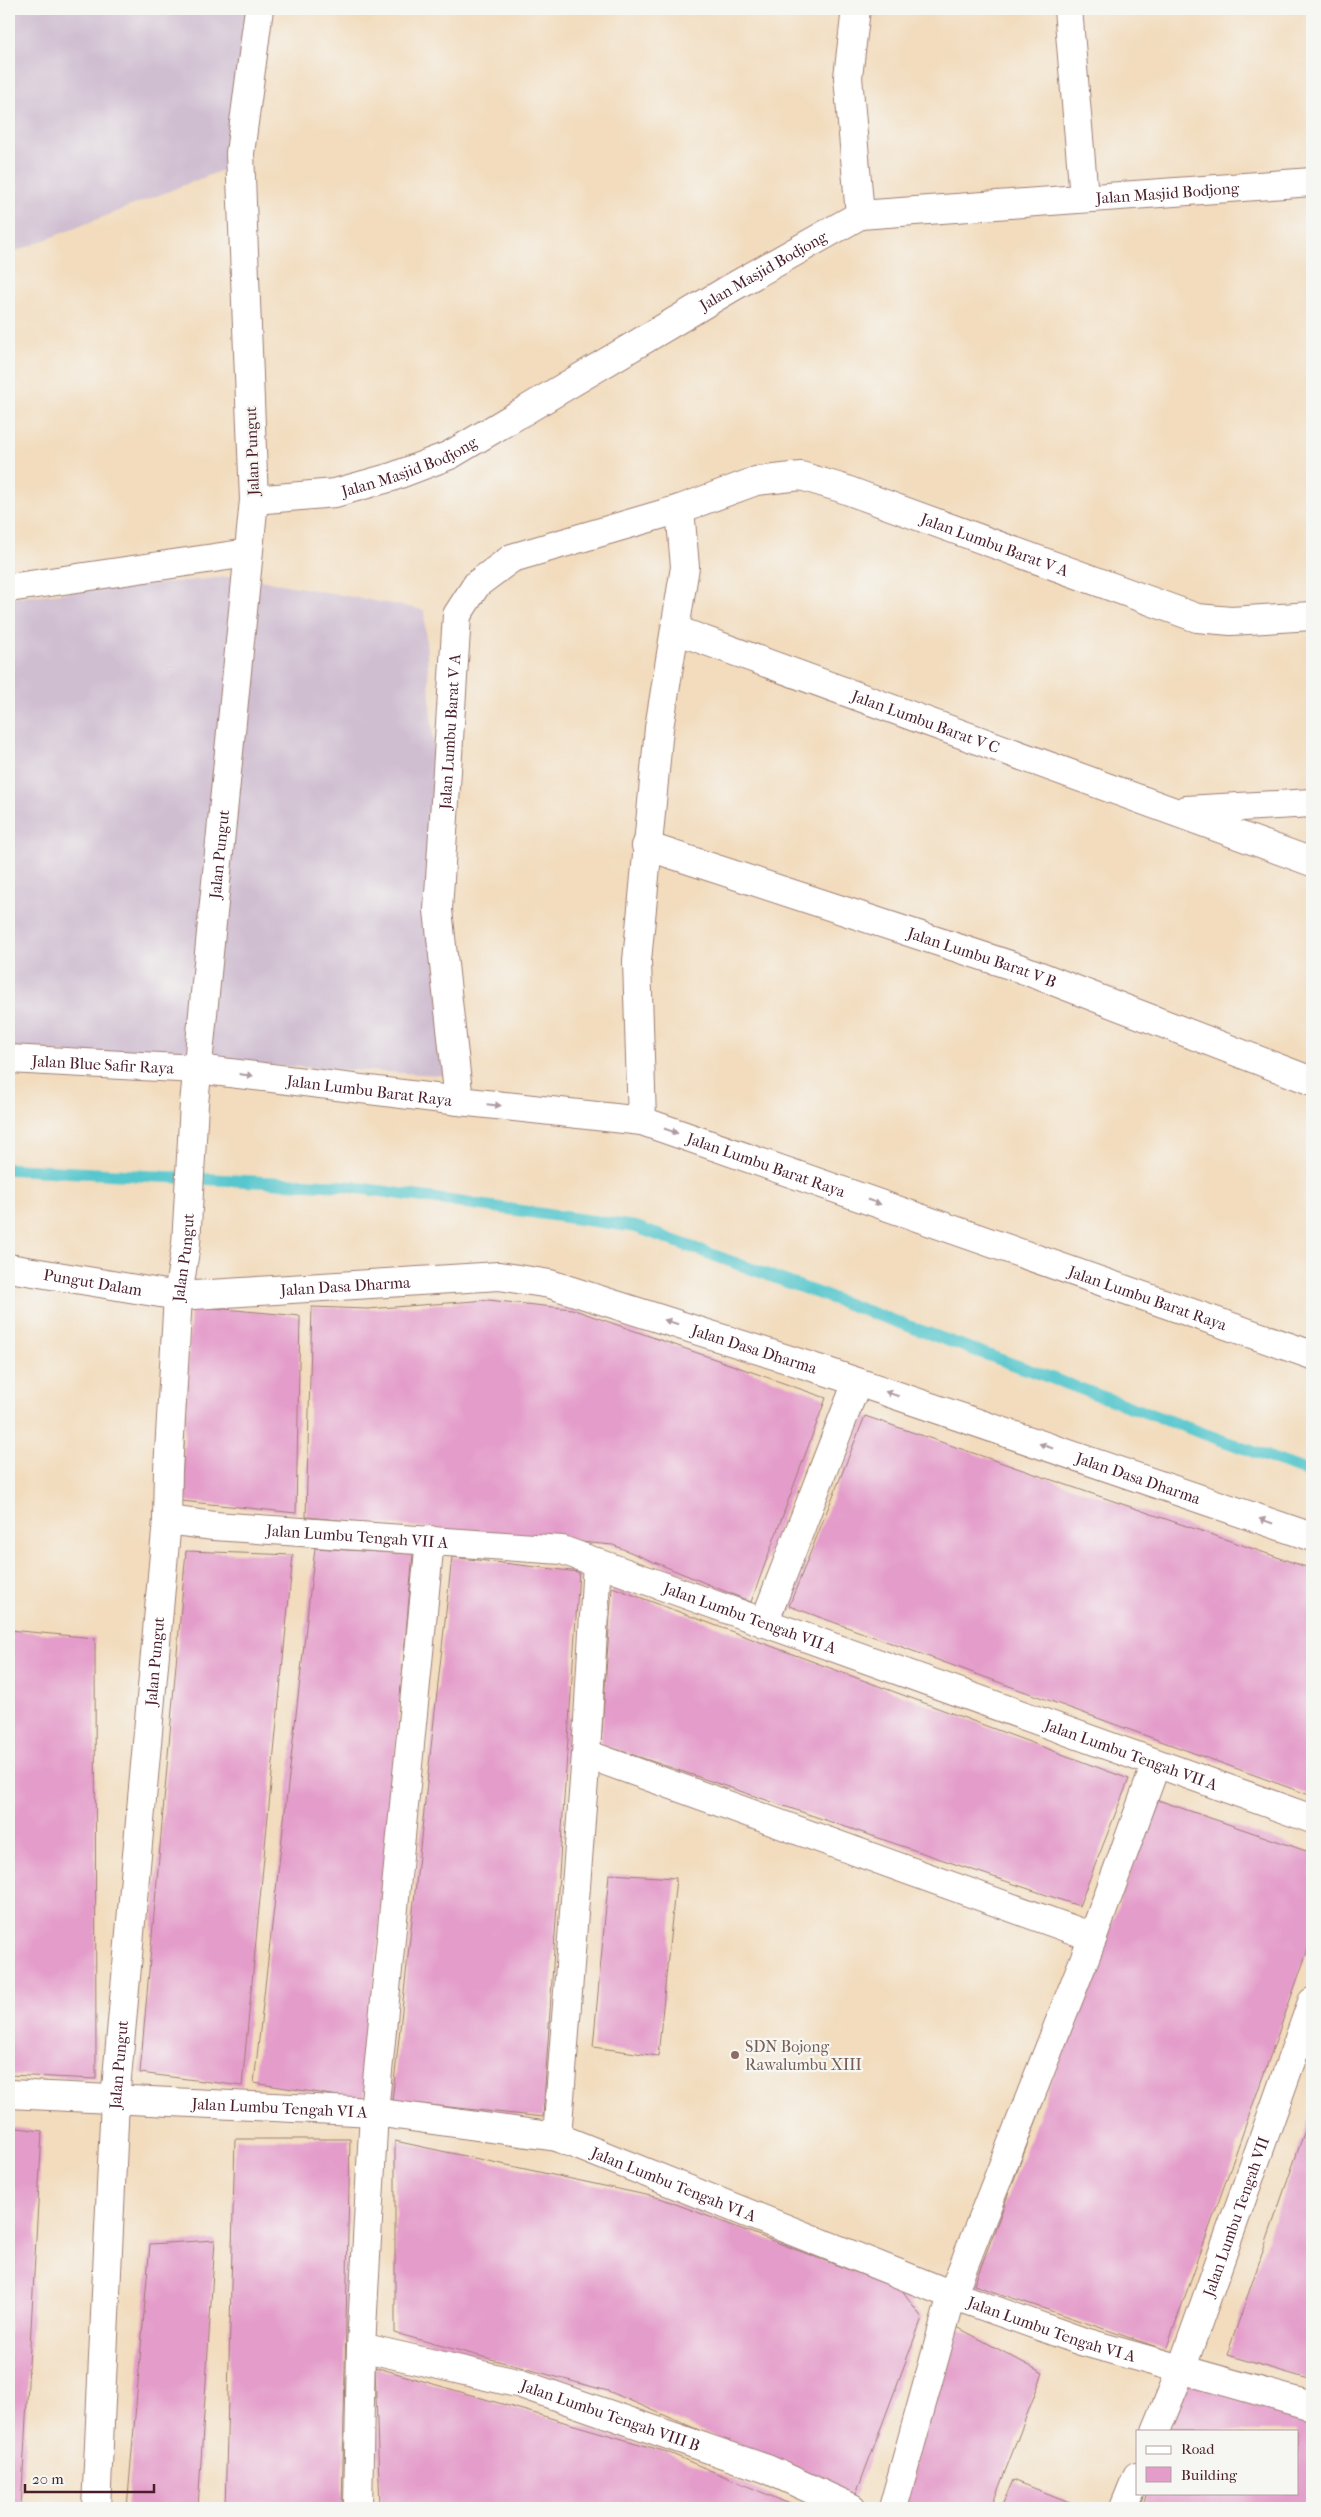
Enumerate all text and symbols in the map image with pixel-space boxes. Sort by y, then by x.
street label: Jalan Masjid Bodjong [1093,178,1240,207]
street label: Jalan Masjid Bodjong [694,226,830,315]
street label: Jalan Pungut [241,406,263,498]
street label: Jalan Masjid Bodjong [337,432,480,501]
street label: Jalan Lumbu Barat V A [916,508,1072,580]
street label: Jalan Lumbu Barat V A [435,653,464,812]
street label: Jalan Lumbu Barat V C [847,685,1003,757]
street label: Jalan Pungut [205,809,233,901]
street label: Jalan Lumbu Barat V B [904,922,1059,991]
street label: Jalan Blue Safir Raya [29,1051,175,1077]
street label: Jalan Lumbu Barat Raya [284,1070,454,1110]
one-way arrow [238,1071,254,1079]
one-way arrow [486,1101,502,1109]
street label: Jalan Lumbu Barat Raya [683,1127,849,1201]
one-way arrow [664,1128,679,1136]
one-way arrow [867,1198,882,1206]
street label: Jalan Pungut [168,1212,197,1304]
street label: Jalan Lumbu Barat Raya [1064,1261,1230,1334]
street label: Pungut Dalam [42,1264,144,1300]
street label: Jalan Dasa Dharma [278,1272,412,1299]
one-way arrow [663,1318,678,1326]
street label: Jalan Dasa Dharma [688,1319,820,1378]
one-way arrow [884,1390,899,1398]
one-way arrow [1038,1442,1053,1450]
street label: Jalan Dasa Dharma [1072,1447,1204,1508]
one-way arrow [1258,1517,1273,1525]
street label: Jalan Lumbu Tengah VII A [264,1520,449,1552]
street label: Jalan Lumbu Tengah VII A [659,1577,840,1657]
street label: Jalan Pungut [141,1616,168,1708]
street label: Jalan Lumbu Tengah VII A [1040,1714,1221,1794]
street label: Jalan Pungut [105,2019,132,2111]
place label: SDN Bojong Rawalumbu XIII [745,2037,862,2074]
marker: SDN Bojong Rawalumbu XIII [729,2049,741,2061]
street label: Jalan Lumbu Tengah VI A [189,2093,369,2121]
street label: Jalan Lumbu Tengah VII [1198,2134,1273,2301]
street label: Jalan Lumbu Tengah VI A [587,2142,760,2225]
street label: Jalan Lumbu Tengah VI A [963,2291,1139,2366]
street label: Jalan Lumbu Tengah VIII B [517,2375,703,2455]
legend [1136,2430,1298,2494]
text: Road [1181,2440,1215,2458]
scale bar [25,2462,154,2494]
text: Building [1181,2466,1238,2484]
text: 20 m [32,2470,64,2488]

